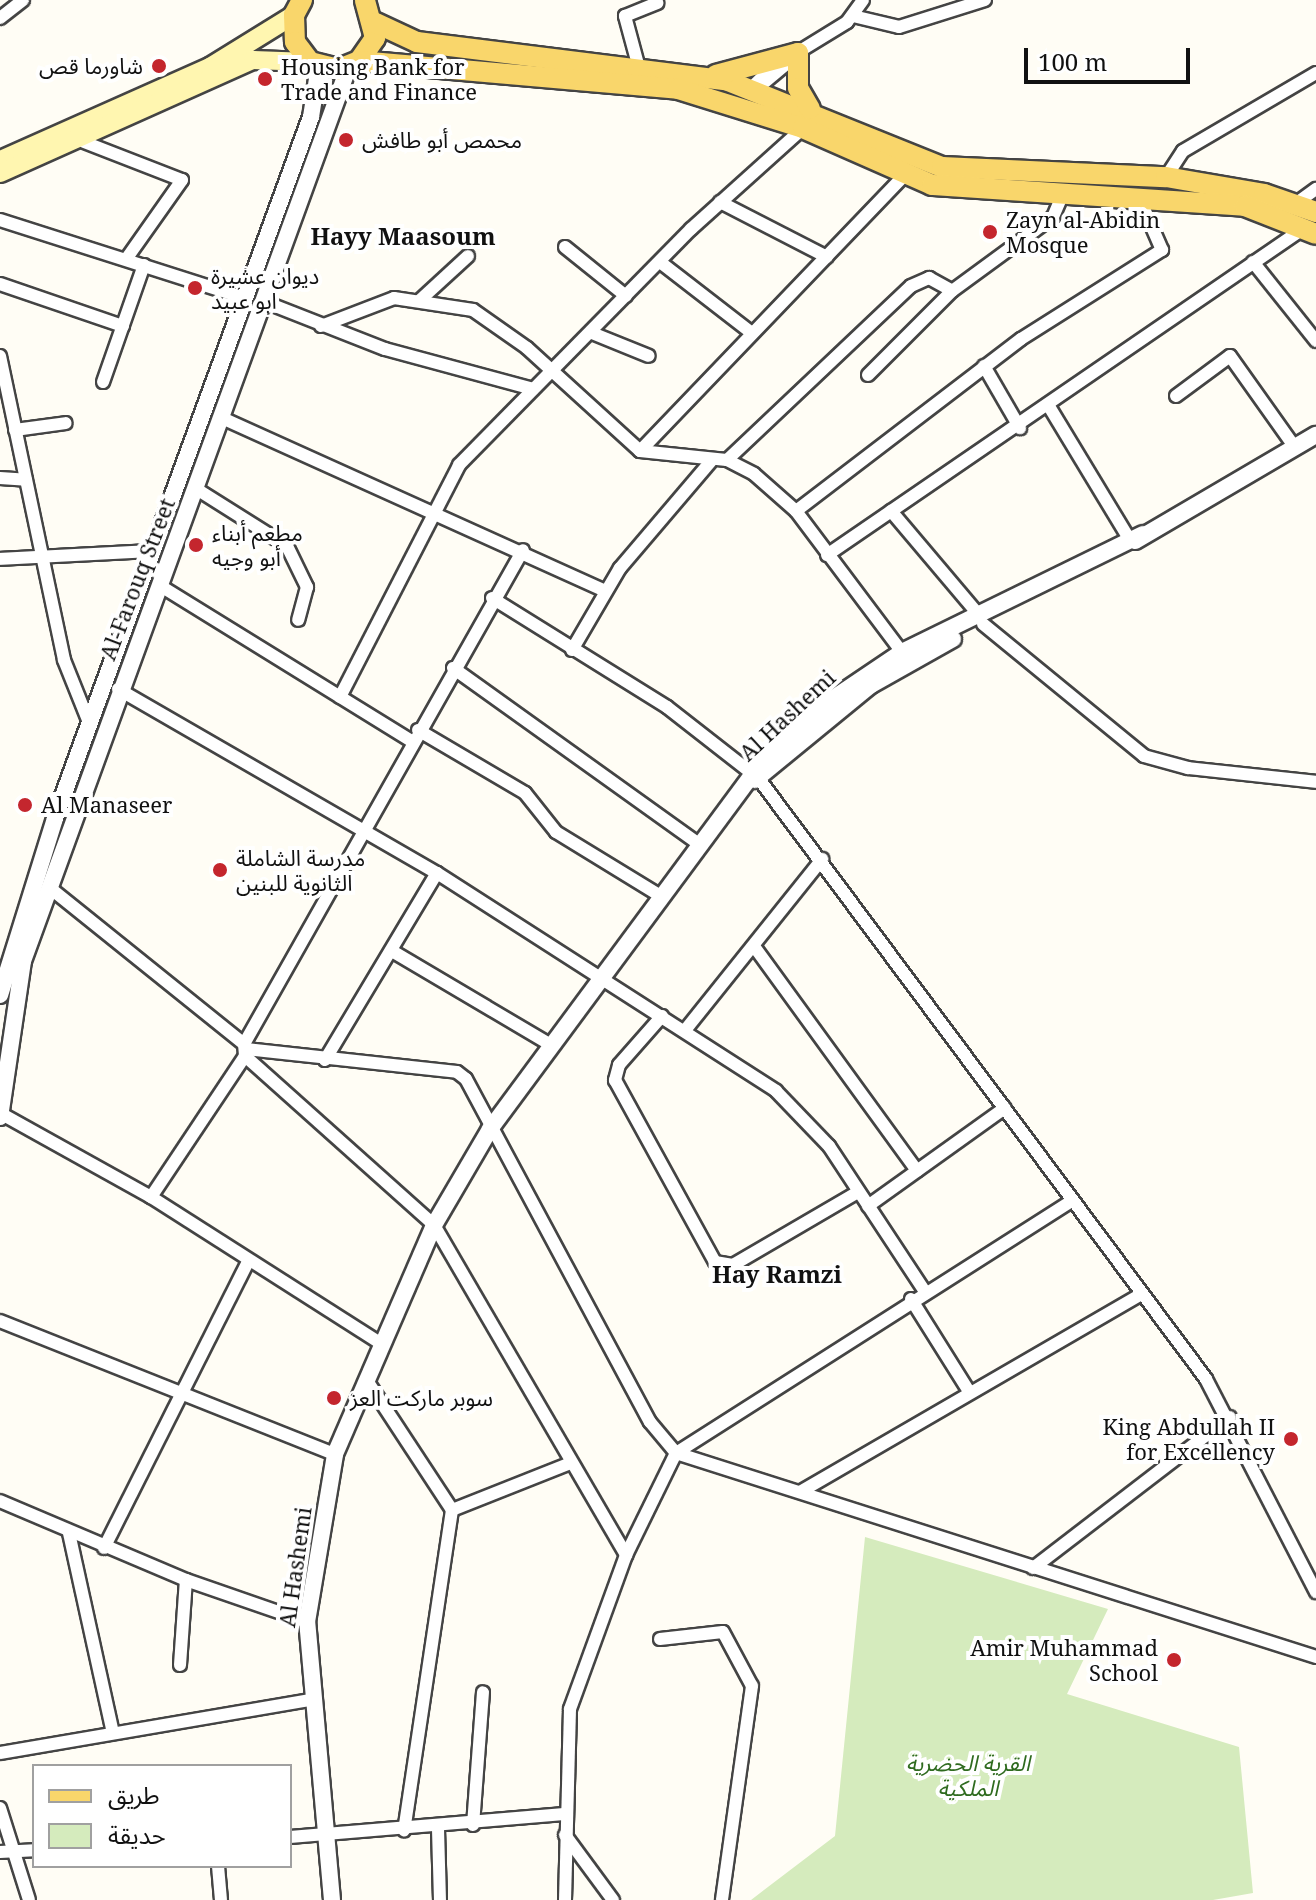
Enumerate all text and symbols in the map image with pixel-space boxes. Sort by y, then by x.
scale bar [1028,32,1194,82]
text: 100 m [1038,45,1107,78]
place label: شاورما قص [39,53,143,79]
place label: Housing Bank for Trade and Finance [281,53,477,104]
marker: شاورما قص [150,57,168,75]
marker: Housing Bank for Trade and Finance [256,70,274,88]
place label: محمص أبو طافش [362,127,522,153]
marker: محمص أبو طافش [337,131,355,149]
place label: Zayn al-Abidin Mosque [1006,206,1160,258]
district label: Hayy Maasoum [310,222,496,250]
marker: Zayn al-Abidin Mosque [981,223,999,241]
place label: ديوان عشيرة ابو عبيد [211,262,319,314]
marker: ديوان عشيرة ابو عبيد [186,279,204,297]
street label: Al-Farouq Street [94,494,180,664]
place label: مطعم أبناء أبو وجيه [212,519,303,570]
marker: مطعم أبناء أبو وجيه [187,536,205,554]
street label: Al Hashemi [734,664,840,766]
place label: Al Manaseer [41,792,172,818]
marker: Al Manaseer [16,796,34,814]
place label: مدرسة الشاملة الثانوية للبنين [236,844,365,896]
marker: مدرسة الشاملة الثانوية للبنين [211,861,229,879]
district label: Hay Ramzi [712,1260,842,1288]
place label: سوبر ماركت العز [350,1385,493,1411]
marker: سوبر ماركت العز [325,1389,343,1407]
place label: King Abdullah II for Excellency [1102,1413,1275,1464]
marker: King Abdullah II for Excellency [1282,1430,1300,1448]
street label: Al Hashemi [273,1505,317,1629]
place label: Amir Muhammad School [970,1634,1158,1686]
marker: Amir Muhammad School [1165,1651,1183,1669]
park label: القرية الحضرية الملكية [906,1749,1030,1800]
legend [32,1764,292,1868]
text: طريق [108,1778,160,1811]
text: حديقة [108,1818,166,1851]

